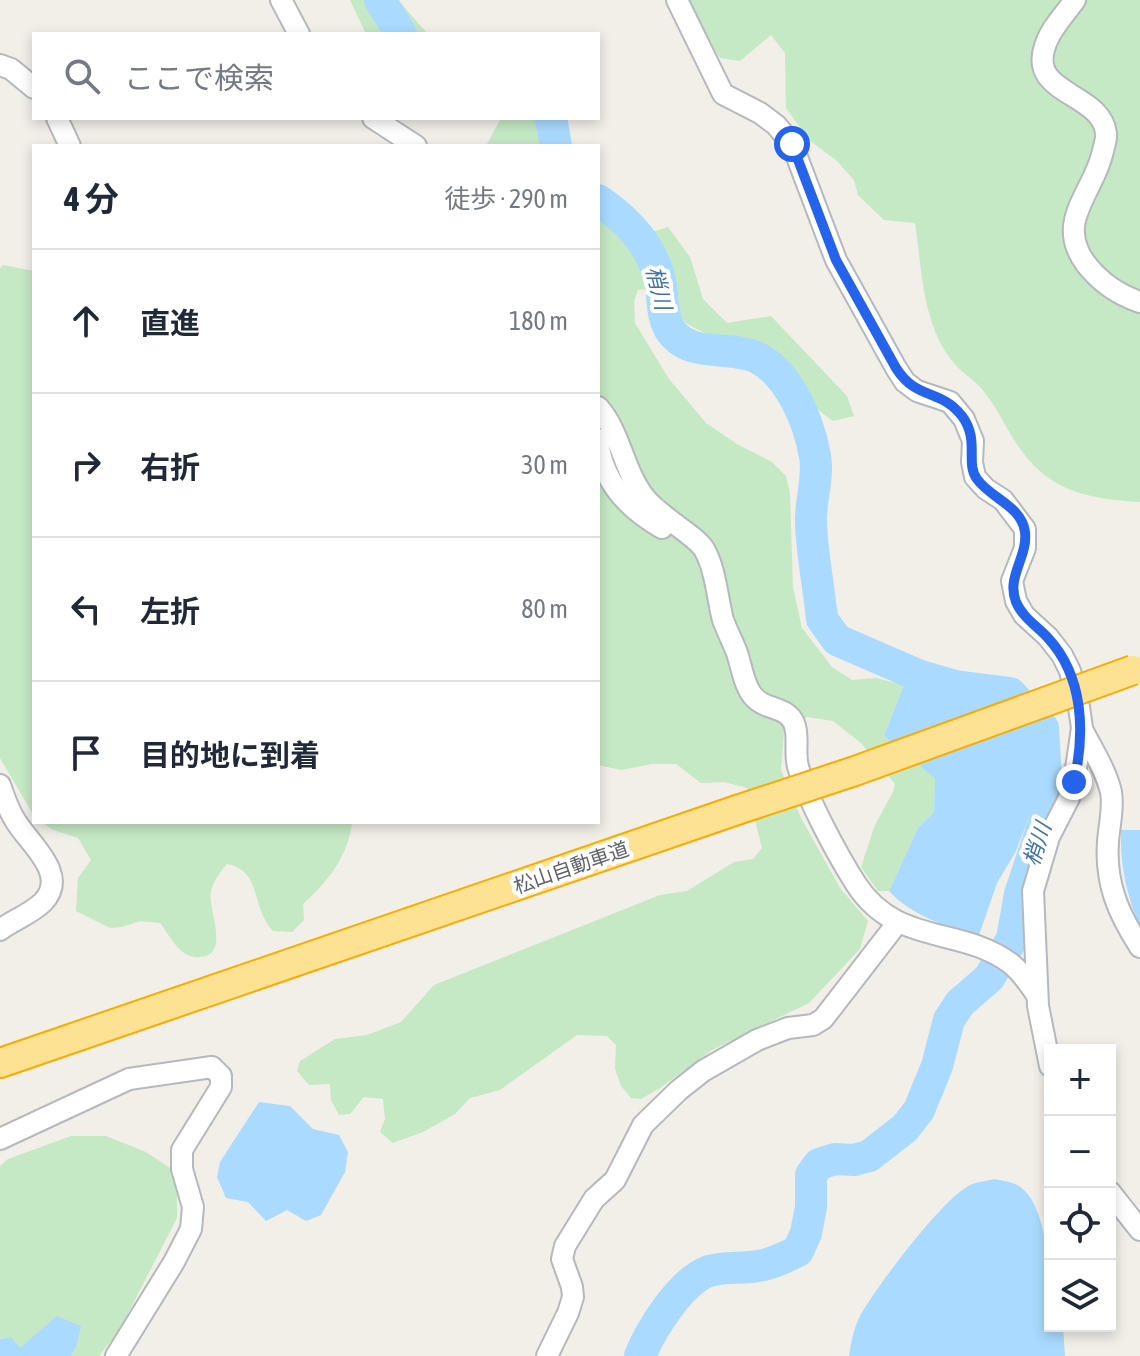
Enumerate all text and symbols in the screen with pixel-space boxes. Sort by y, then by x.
search box [32,32,600,120]
icon: search [60,54,104,98]
text: ここで検索 [124,61,274,95]
route start [774,126,810,162]
text: 4 分 [64,179,119,218]
text: 徒歩 · 290 m [444,184,568,214]
water label: 梢川 [641,264,677,314]
icon: ahead [64,299,108,343]
text: 直進 [140,306,200,340]
text: 180 m [509,306,568,336]
icon: right [64,443,108,487]
text: 右折 [140,450,200,484]
text: 30 m [521,450,568,480]
icon: left [64,587,108,631]
text: 左折 [140,594,200,628]
text: 80 m [521,594,568,624]
icon: arrive [64,731,108,775]
text: 目的地に到着 [140,738,320,772]
route end [1056,764,1092,800]
water label: 梢川 [1018,817,1057,869]
street label: 松山自動車道 [511,837,631,897]
map controls [1044,1044,1116,1332]
button: + [1044,1044,1116,1116]
button: − [1044,1116,1116,1188]
button: locate [1044,1188,1116,1260]
button: layers [1044,1260,1116,1332]

